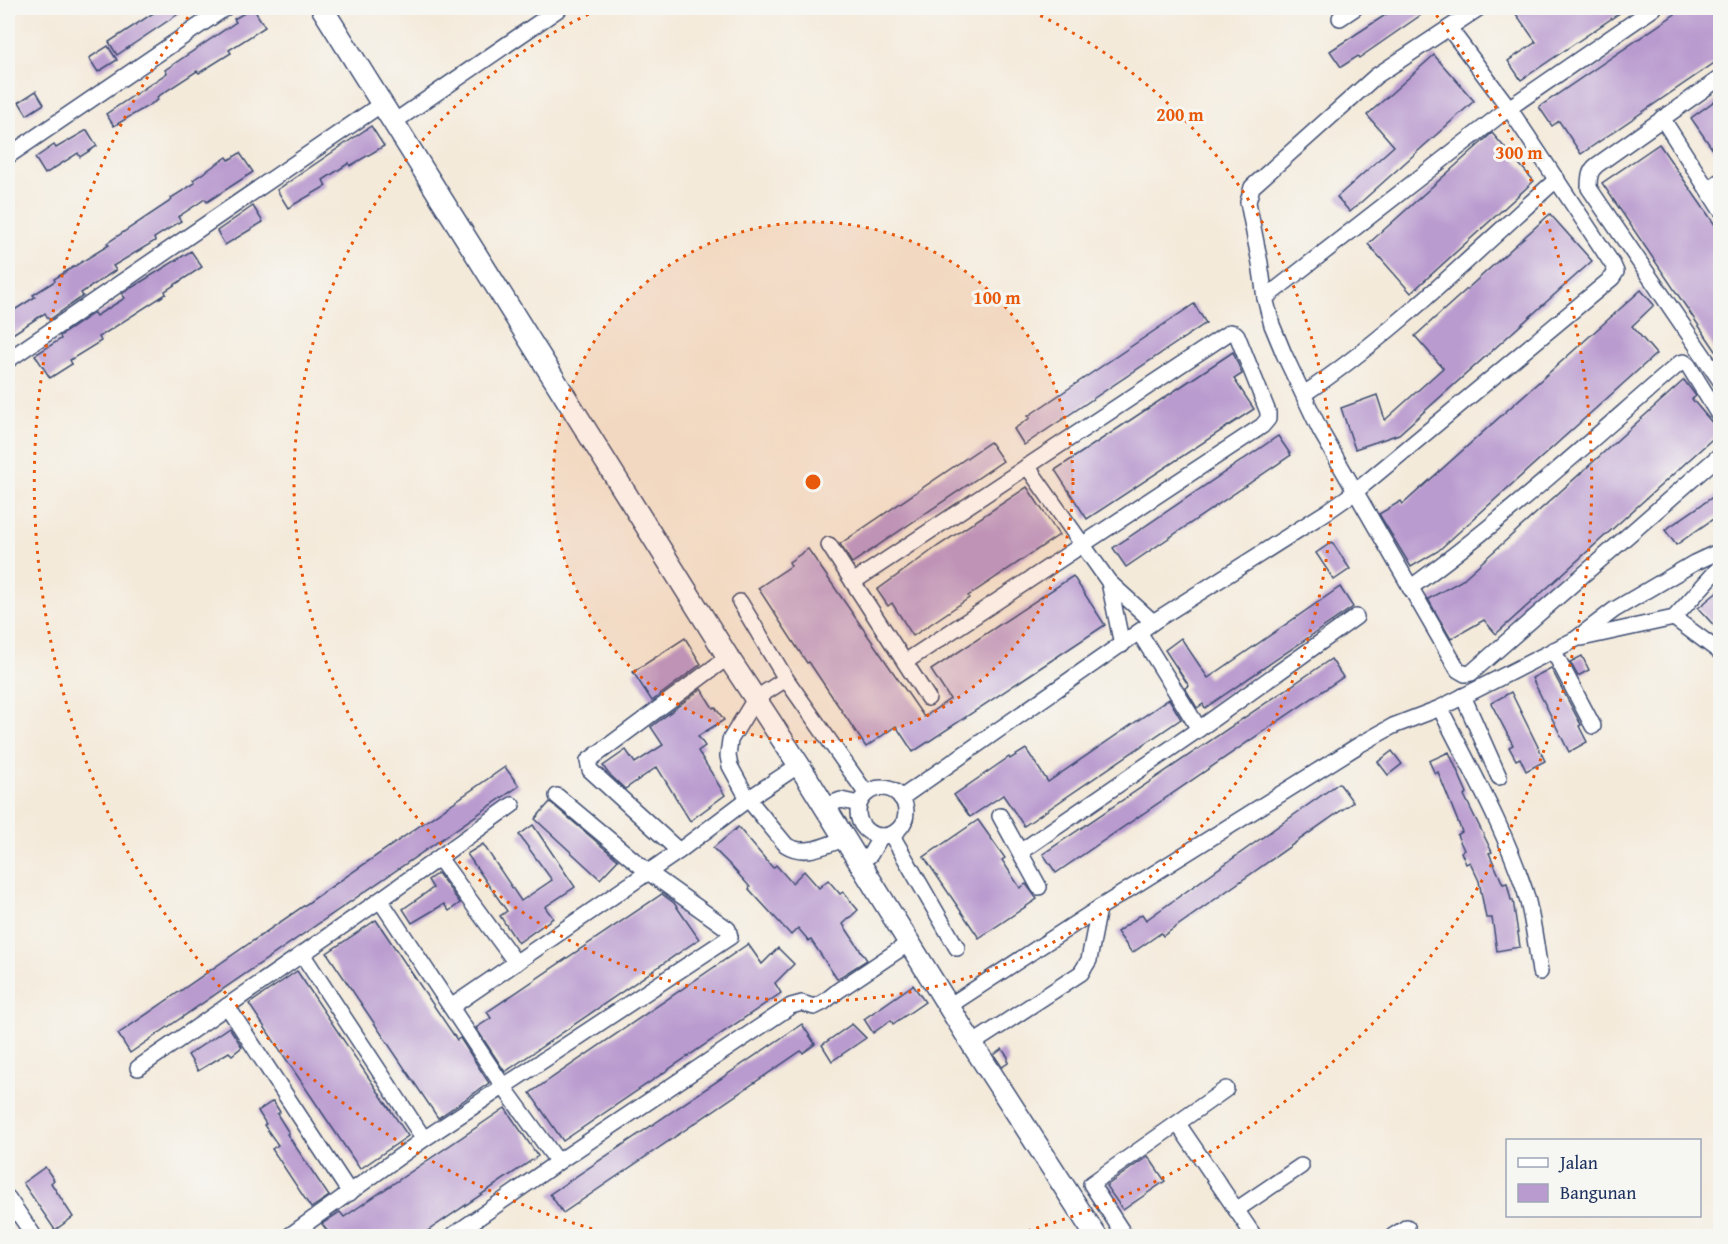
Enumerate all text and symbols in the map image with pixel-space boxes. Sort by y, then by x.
text: 200 m [1156,101,1204,128]
text: 300 m [1495,139,1543,166]
text: 100 m [973,284,1021,311]
centre of rings [803,472,823,492]
legend [1506,1139,1701,1217]
text: Jalan [1558,1149,1598,1176]
text: Bangunan [1560,1179,1636,1206]

